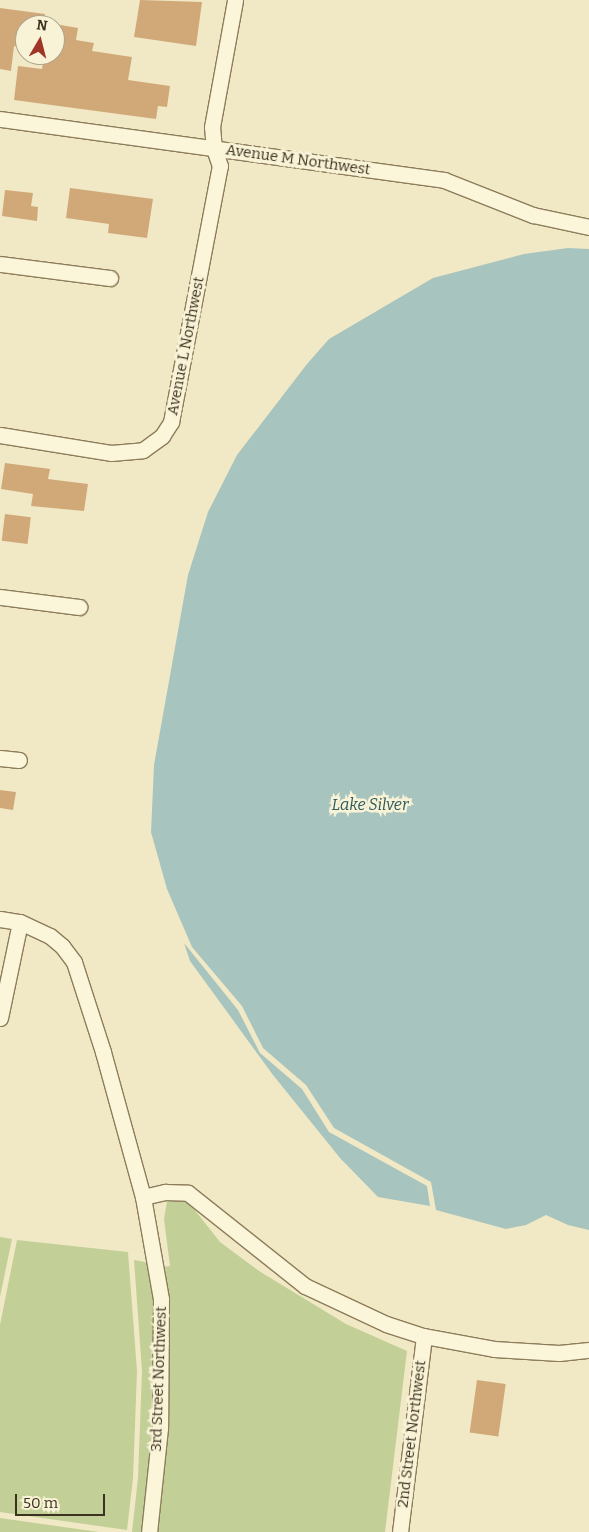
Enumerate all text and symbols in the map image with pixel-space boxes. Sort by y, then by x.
north arrow [15,15,65,65]
text: N [35,16,49,35]
street label: Avenue M Northwest [225,141,371,179]
street label: Avenue L Northwest [164,275,208,417]
water label: Lake Silver [332,795,408,815]
street label: 3rd Street Northwest [147,1306,171,1452]
street label: 2nd Street Northwest [394,1359,430,1509]
scale bar [18,1484,108,1516]
text: 50 m [23,1494,58,1512]

